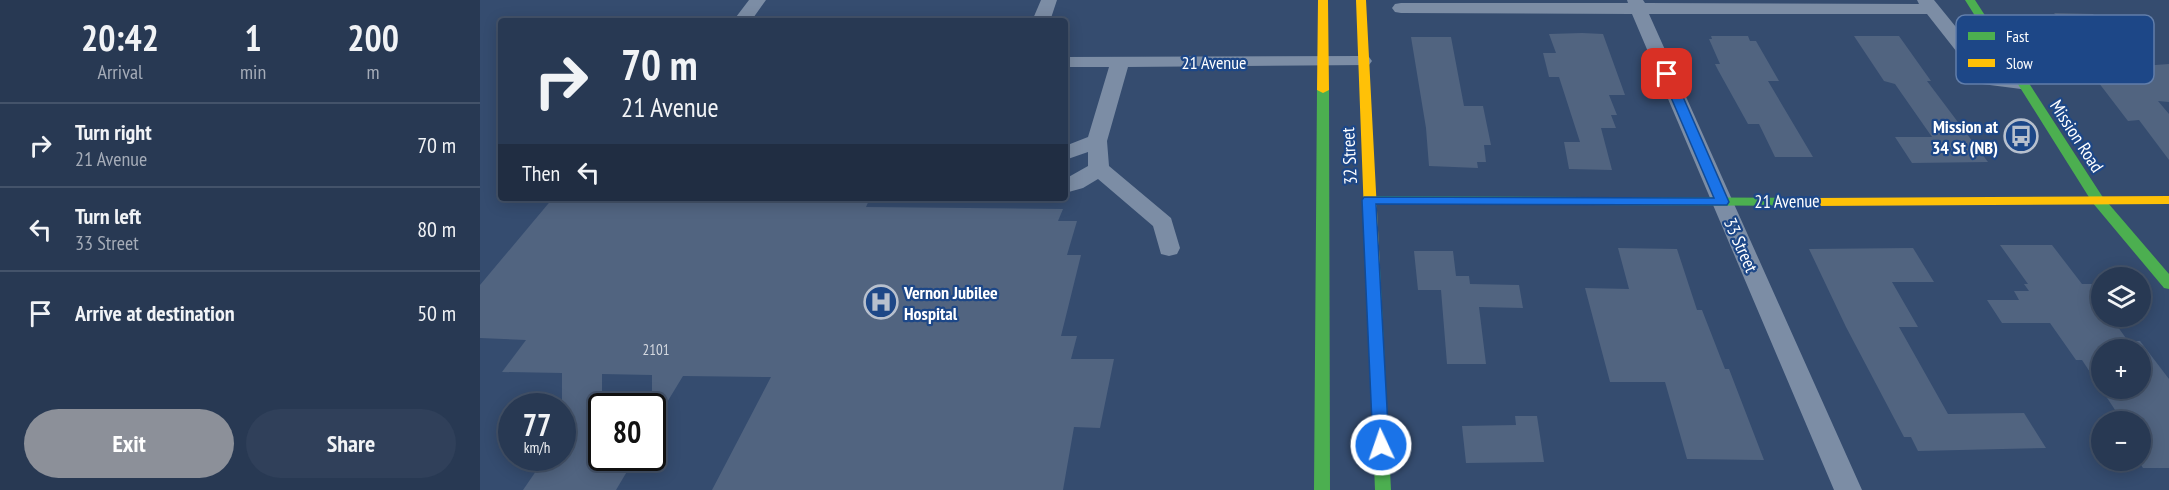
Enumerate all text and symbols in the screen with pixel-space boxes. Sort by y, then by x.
text: 20:42 [81,14,159,61]
text: 1 [244,14,262,61]
text: 200 [347,14,399,61]
legend [1956,15,2154,84]
text: Fast [2006,26,2029,46]
text: 70 m [621,37,698,92]
icon: right [522,42,600,120]
pin [1641,48,1692,99]
street label: 21 Avenue [1181,51,1247,74]
text: Slow [2006,53,2033,73]
icon: arrive [1650,57,1683,90]
text: Arrival [97,59,143,85]
text: min [240,59,266,85]
text: m [367,59,380,85]
text: 21 Avenue [621,90,719,124]
street label: Mission Road [2045,95,2109,177]
place label: Mission at 34 St (NB) [1932,115,1999,159]
text: Turn right [75,118,152,146]
bus stop icon: Mission at 34 St (NB) [2003,118,2039,154]
street label: 32 Street [1336,127,1362,185]
icon: right [24,129,57,162]
text: 70 m [417,131,456,159]
text: 21 Avenue [75,146,147,172]
icon: left [572,156,605,189]
text: Then [522,159,560,187]
street label: 21 Avenue [1754,189,1820,213]
text: Turn left [75,202,141,230]
icon: left [24,213,57,246]
street label: 33 Street [1719,214,1763,276]
text: 80 m [417,215,456,243]
text: 33 Street [75,230,139,256]
map controls [2091,267,2151,471]
button: layers [2091,267,2151,327]
place label: Vernon Jubilee Hospital [903,281,998,325]
hospital icon: Vernon Jubilee Hospital [863,284,899,320]
icon: arrive [24,297,57,330]
text: Arrive at destination [75,299,235,327]
text: 50 m [417,299,456,327]
button: + [2091,339,2151,399]
house number: 2101 [642,340,670,359]
speed limit sign: 80 [588,393,666,471]
text: 77 [523,405,551,444]
button: Exit [24,409,234,478]
button: Share [246,409,456,478]
button: − [2091,411,2151,471]
position arrow [1349,413,1413,477]
text: km/h [524,438,550,457]

